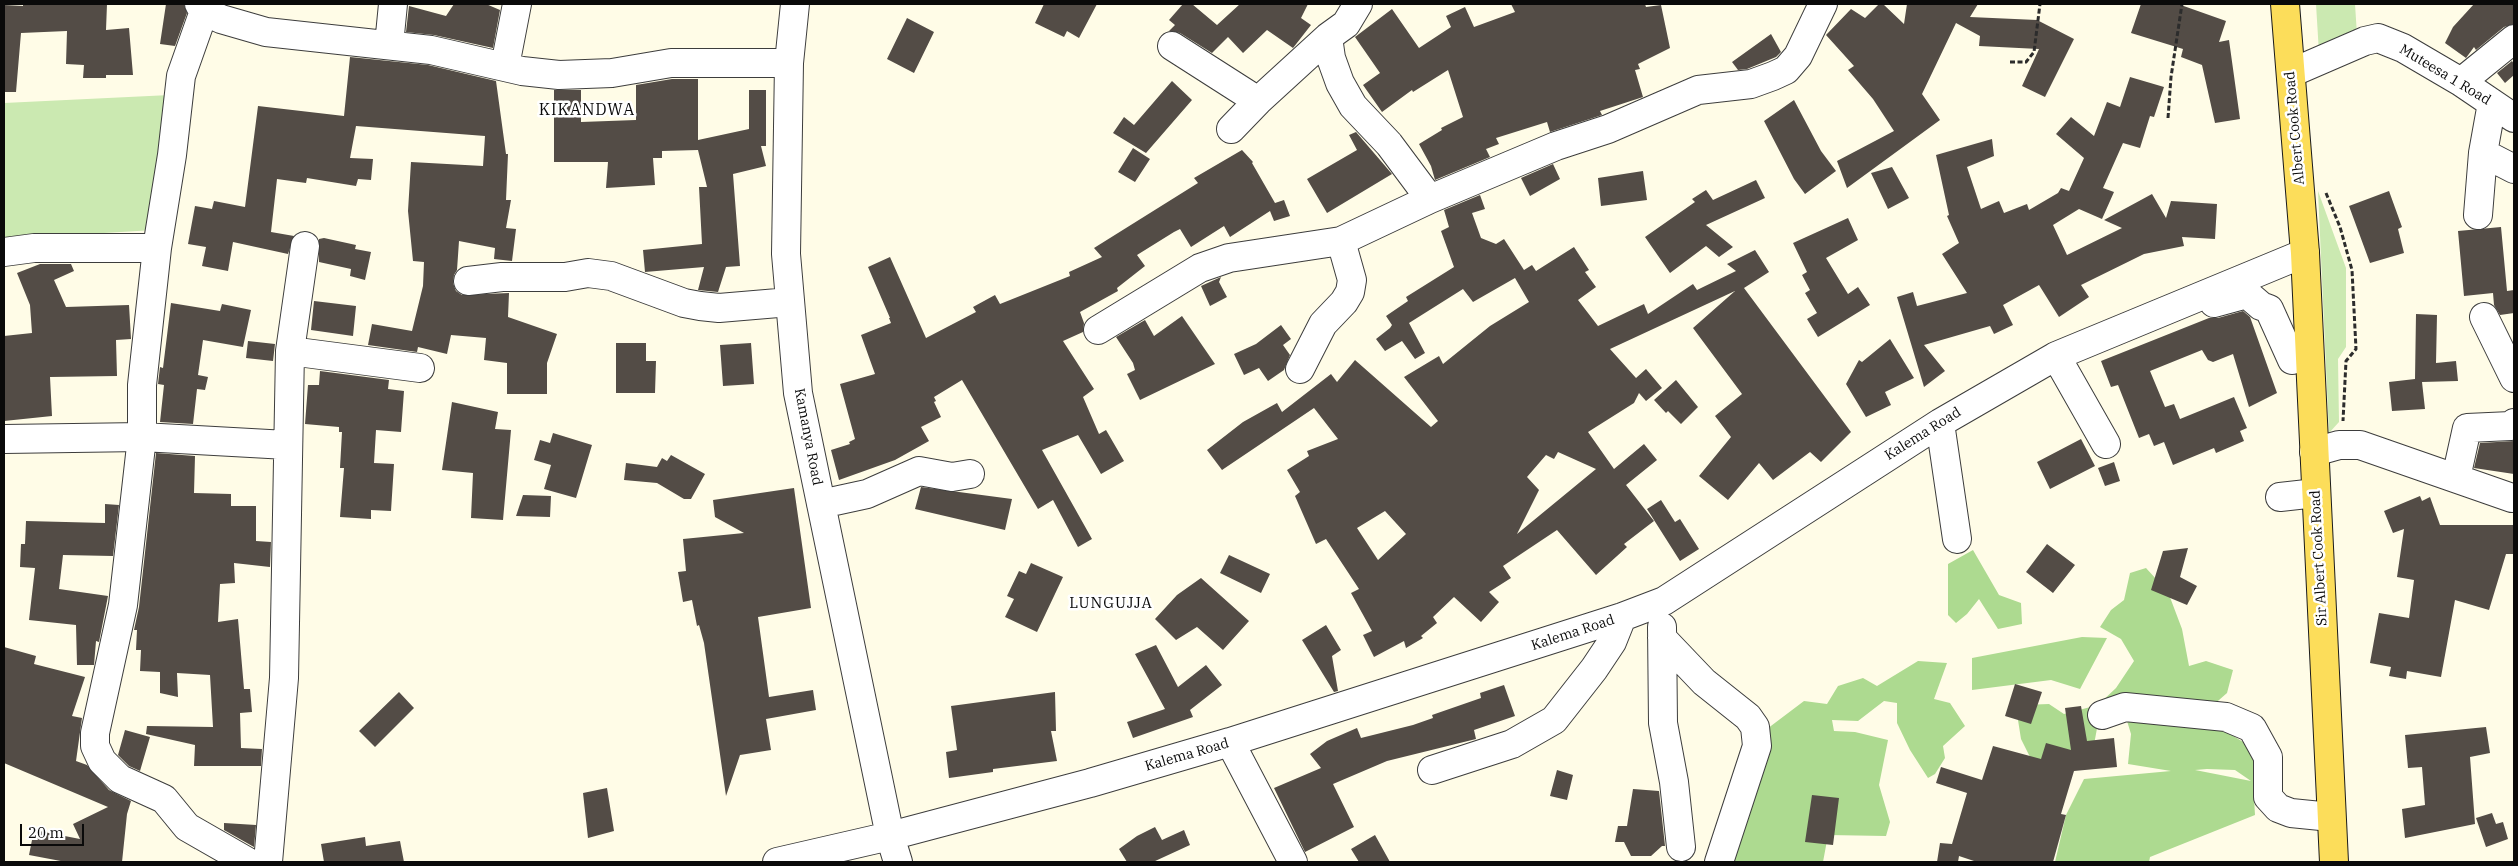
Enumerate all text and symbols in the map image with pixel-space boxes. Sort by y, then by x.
street label: Muteesa 1 Road [2396,41,2494,109]
street label: Albert Cook Road [2282,71,2308,185]
district label: KIKANDWA [538,100,636,120]
street label: Kamanya Road [790,387,826,487]
street label: Kalema Road [1882,404,1964,464]
street label: Sir Albert Cook Road [2307,490,2331,626]
district label: LUNGUJJA [1068,595,1154,613]
street label: Kalema Road [1529,612,1617,654]
street label: Kalema Road [1143,735,1231,775]
scale bar [22,814,86,846]
text: 20 m [28,823,64,842]

